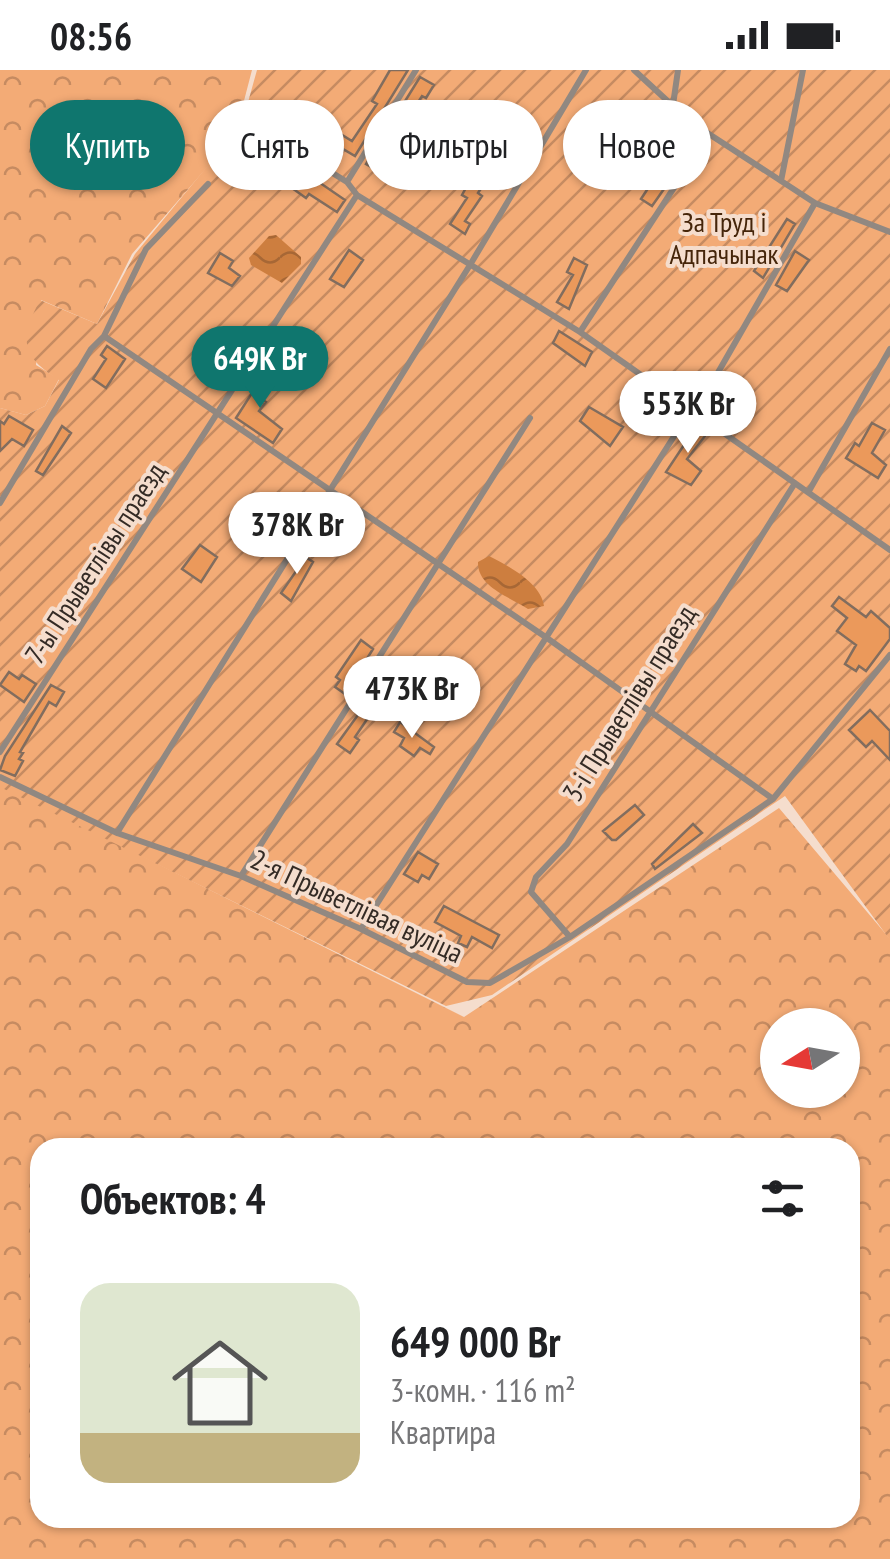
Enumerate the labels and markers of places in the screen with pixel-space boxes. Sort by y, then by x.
pin: 649K Br [168,326,352,411]
pin: 553K Br [596,371,780,456]
pin: 378K Br [205,492,389,577]
pin: 473K Br [320,656,504,741]

